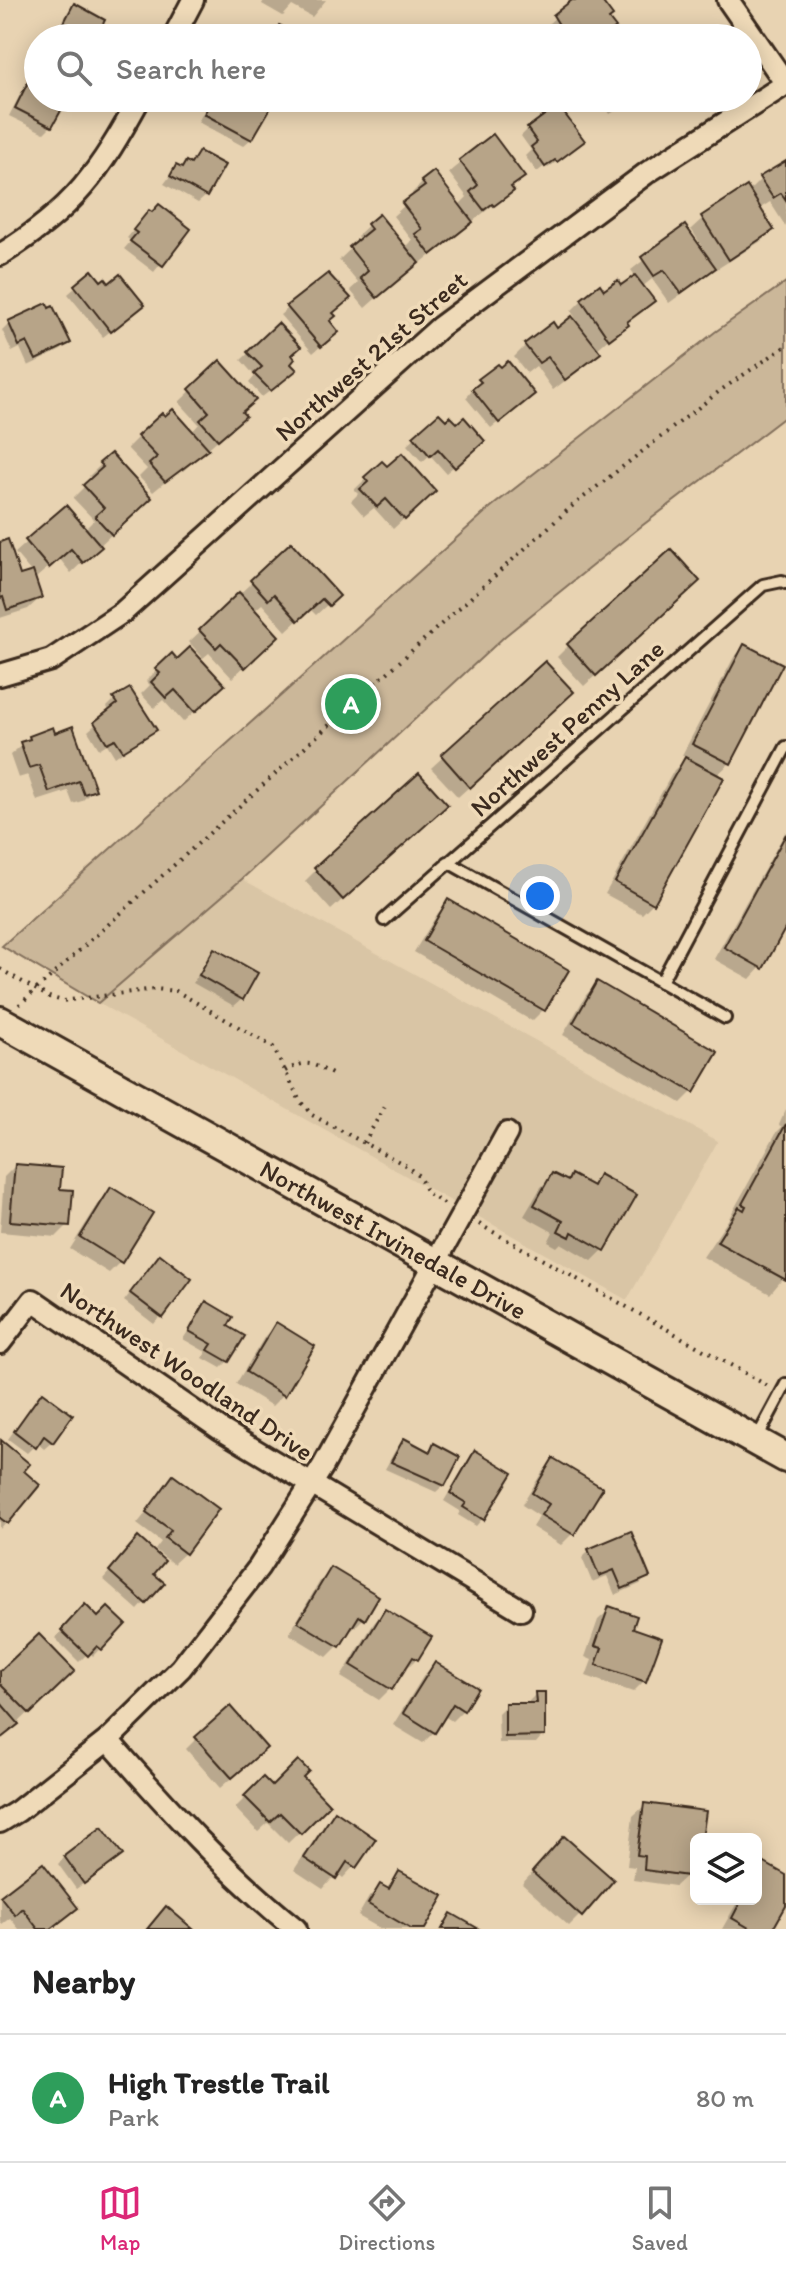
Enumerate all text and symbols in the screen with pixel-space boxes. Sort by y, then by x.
search box [24,24,762,112]
icon: search [52,46,96,90]
text: Search here [116,50,266,87]
street label: Northwest 21st Street [268,264,474,448]
street label: Northwest Penny Lane [463,633,671,823]
pin: A [325,674,377,734]
your location [520,876,560,916]
street label: Northwest Irvinedale Drive [254,1153,532,1327]
street label: Northwest Woodland Drive [54,1274,320,1468]
map controls [690,1833,762,1905]
button: layers [690,1833,762,1905]
text: Nearby [32,1961,135,2002]
text: High Trestle Trail [108,2064,330,2101]
text: A [50,2082,66,2114]
text: 80 m [696,2082,754,2114]
text: Park [108,2101,159,2133]
tab: Map [98,2181,142,2256]
tab: Directions [339,2181,435,2256]
tab: Saved [632,2181,688,2256]

